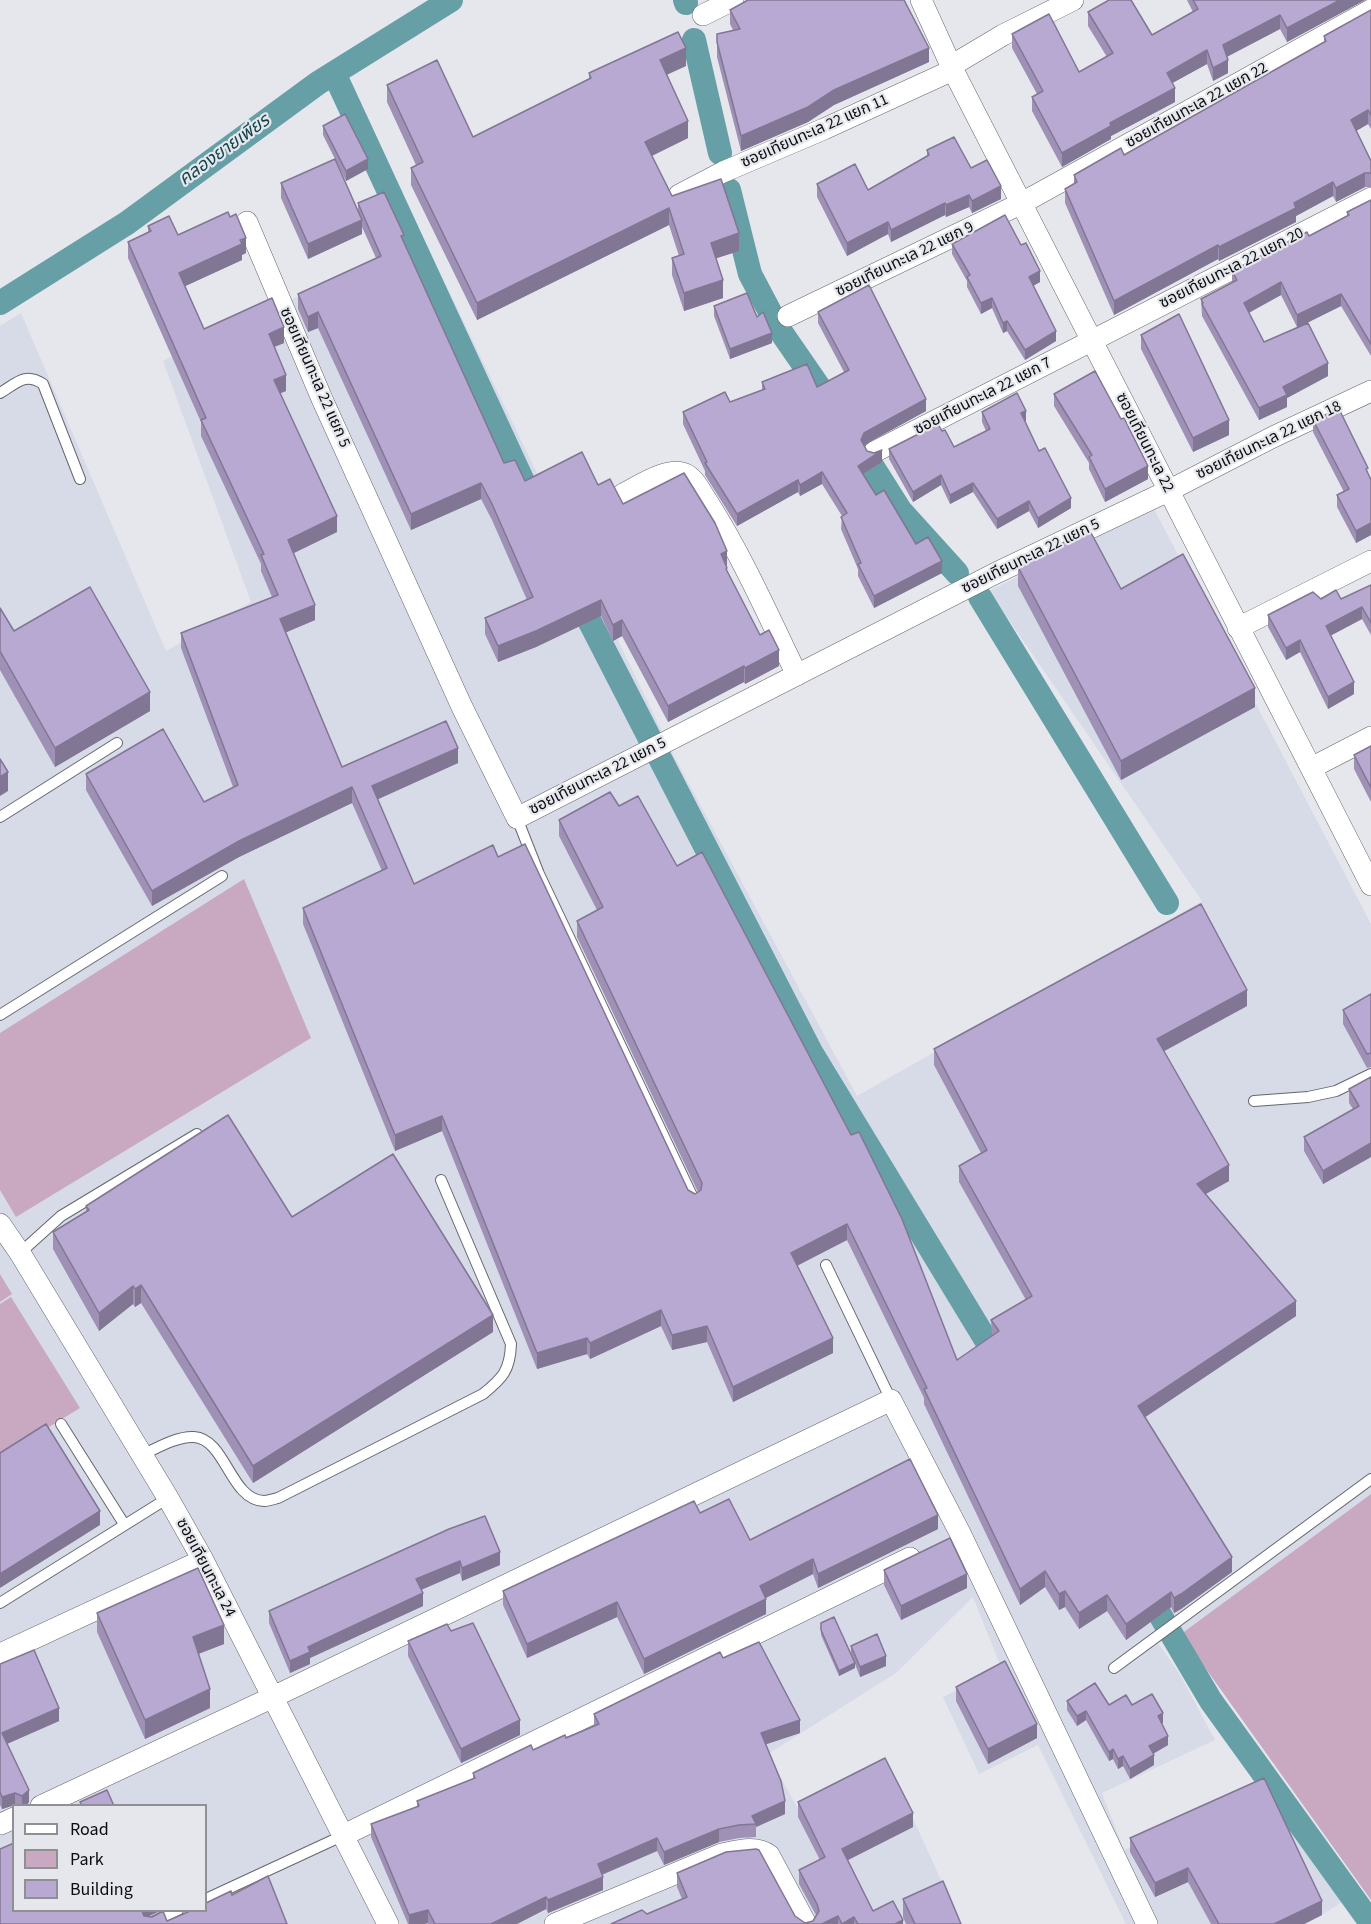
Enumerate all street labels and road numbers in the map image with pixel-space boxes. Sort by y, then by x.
street label: ซอยเทียนทะเล 22 แยก 22 [1123,59,1271,153]
street label: ซอยเทียนทะเล 22 แยก 11 [738,91,892,173]
street label: ซอยเทียนทะเล 22 แยก 9 [833,218,977,302]
street label: ซอยเทียนทะเล 22 แยก 20 [1157,224,1307,314]
street label: ซอยเทียนทะเล 22 แยก 5 [274,305,354,451]
street label: ซอยเทียนทะเล 22 แยก 7 [911,354,1055,440]
street label: ซอยเทียนทะเล 22 [1111,390,1177,496]
street label: ซอยเทียนทะเล 22 แยก 18 [1193,397,1345,485]
street label: ซอยเทียนทะเล 22 แยก 5 [959,515,1103,599]
street label: ซอยเทียนทะเล 22 แยก 5 [526,734,670,820]
street label: ซอยเทียนทะเล 24 [171,1515,239,1621]

